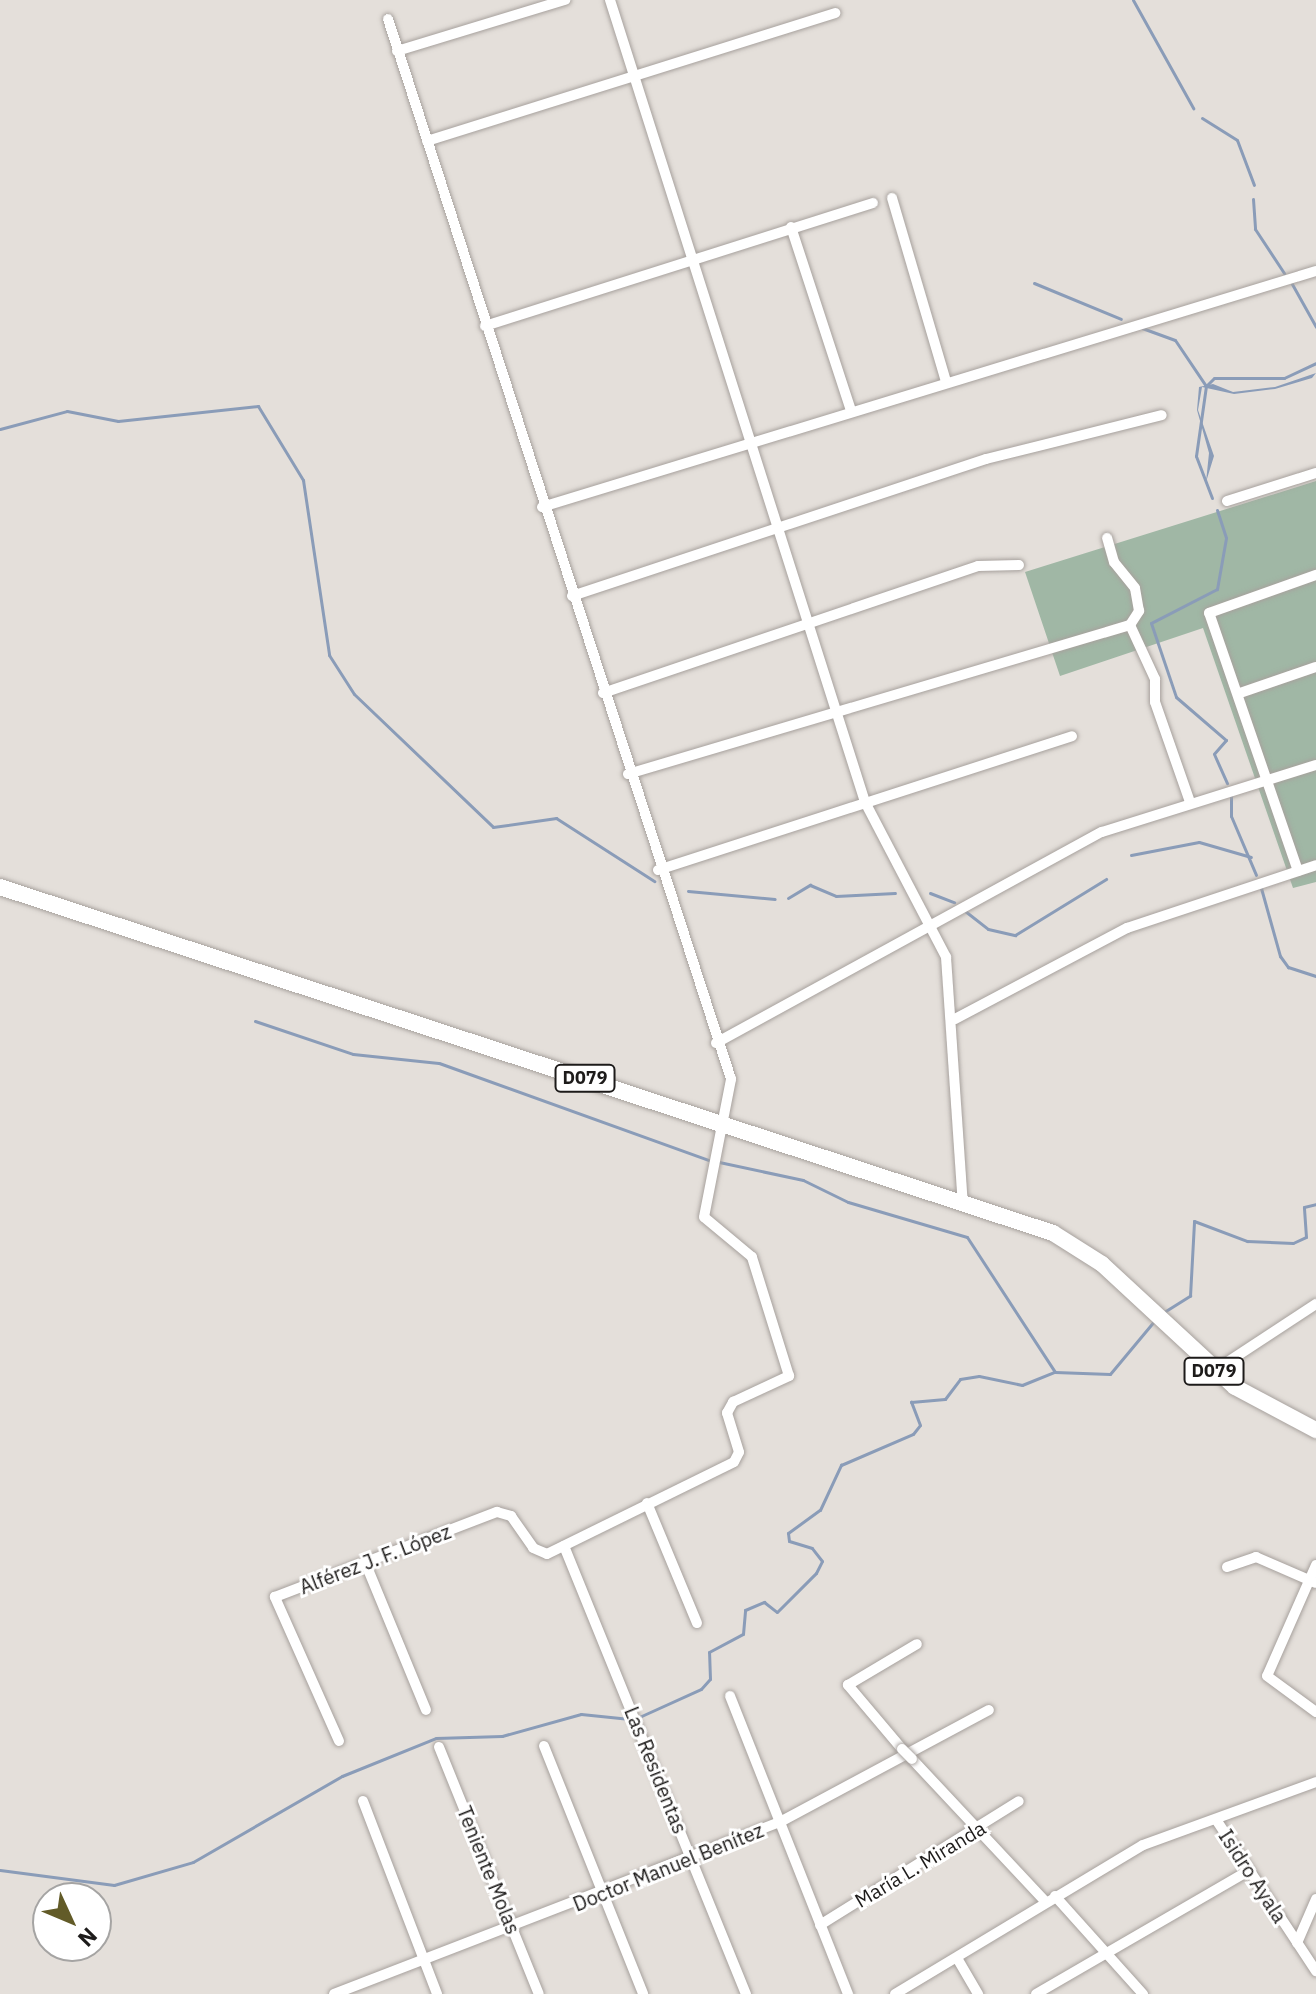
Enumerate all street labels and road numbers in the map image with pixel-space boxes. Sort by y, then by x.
road number: D079 [553,1064,617,1092]
road number: D079 [1182,1357,1246,1385]
street label: Alférez J. F. López [296,1519,454,1599]
street label: Las Residentas [620,1703,692,1837]
street label: Teniente Molas [452,1803,526,1937]
street label: María L. Miranda [850,1816,990,1912]
street label: Doctor Manuel Benítez [569,1818,767,1916]
street label: Isidro Ayala [1214,1825,1292,1927]

